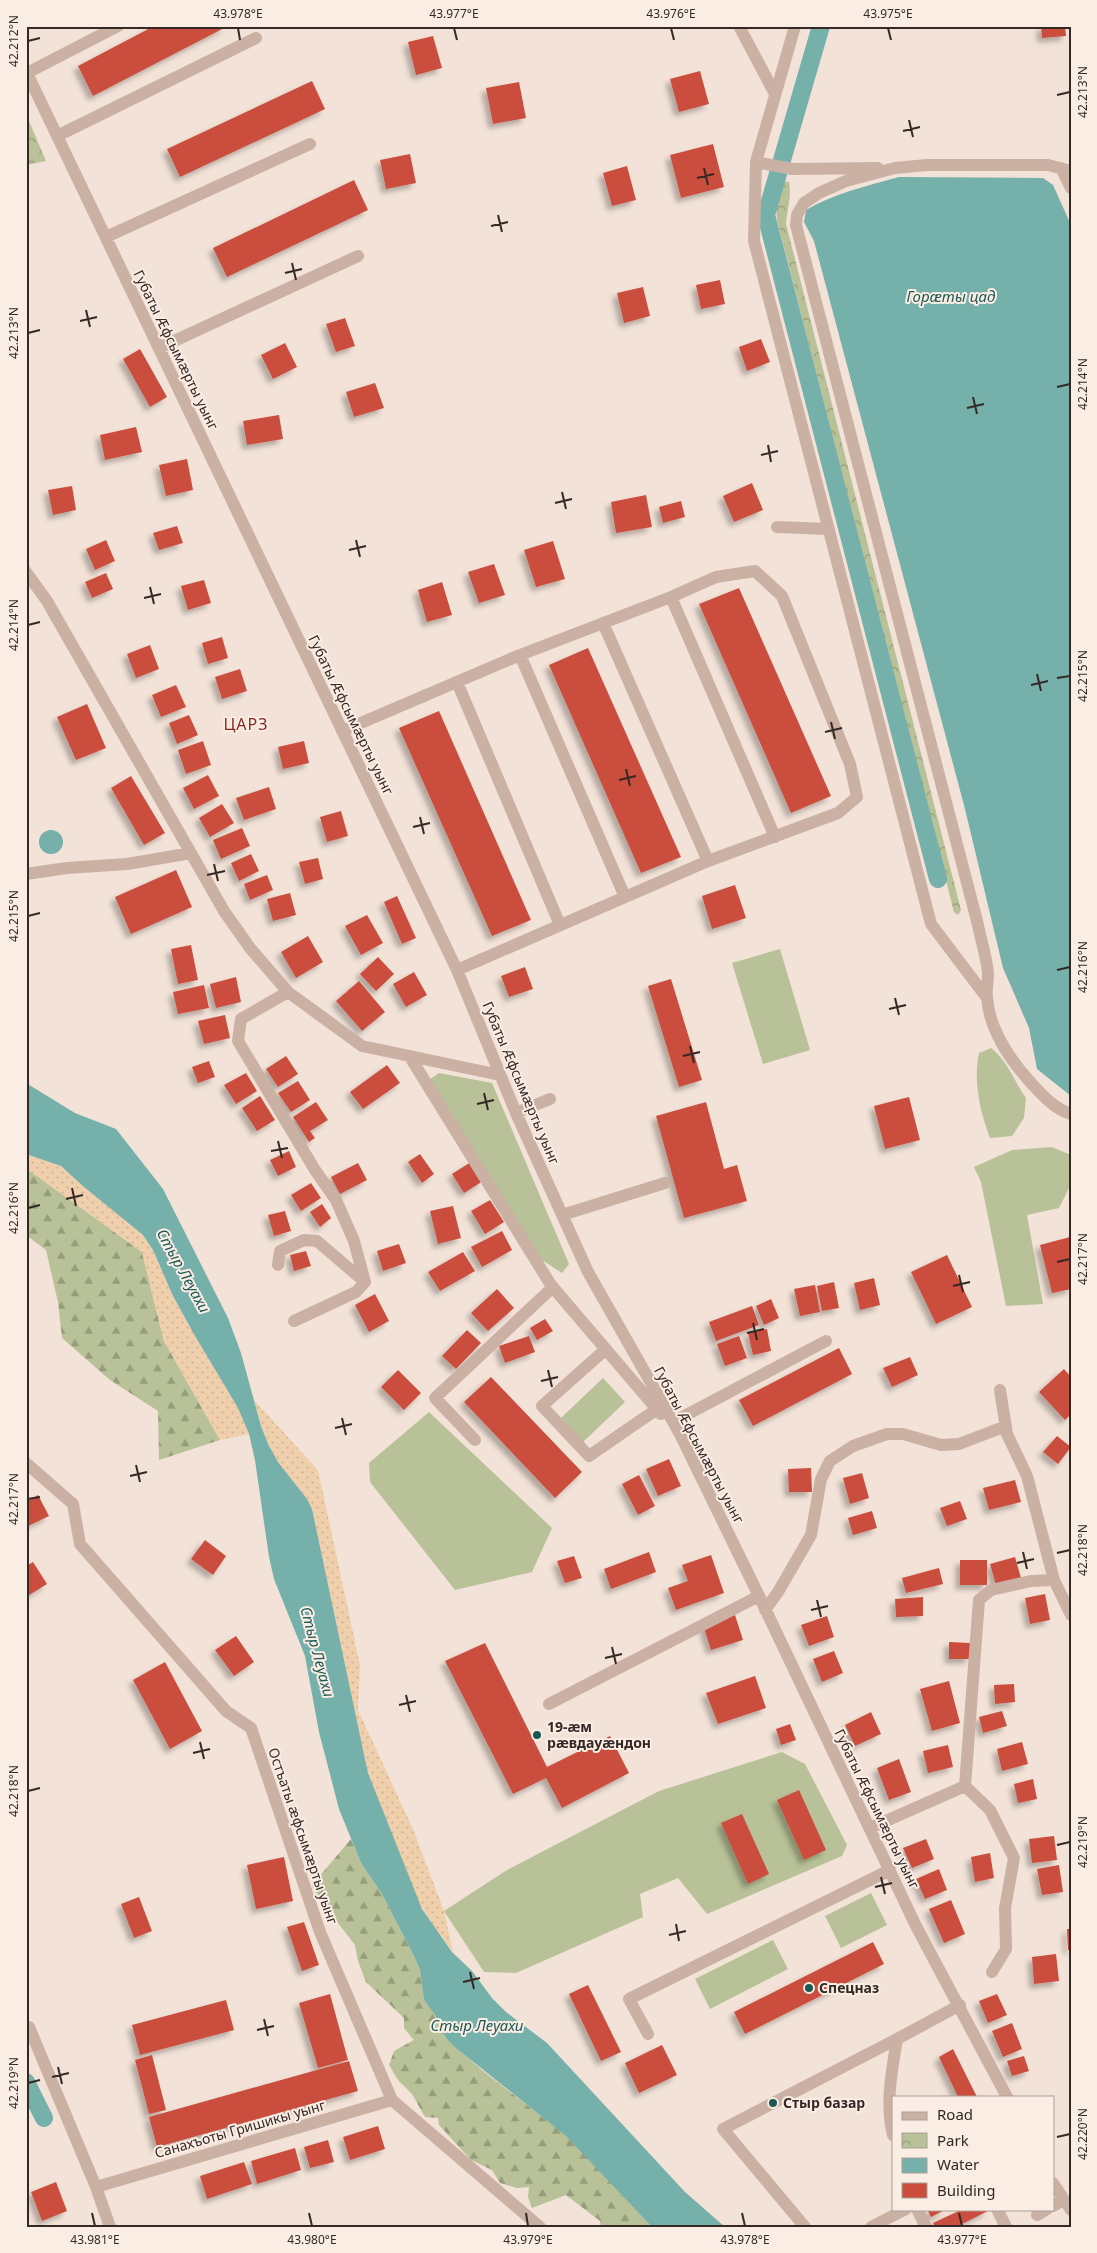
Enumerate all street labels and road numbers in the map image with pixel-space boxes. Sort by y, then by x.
street label: Губаты Æфсымæрты уынг [129,267,223,433]
street label: Губаты Æфсымæрты уынг [304,632,398,798]
street label: Губаты Æфсымæрты уынг [478,998,564,1167]
street label: Губаты Æфсымæрты уынг [650,1363,749,1527]
street label: Губаты Æфсымæрты уынг [830,1726,924,1892]
street label: Остъаты æфсымæрты уынг [264,1745,343,1927]
street label: Санахъоты Гришикы уынг [152,2095,328,2162]

